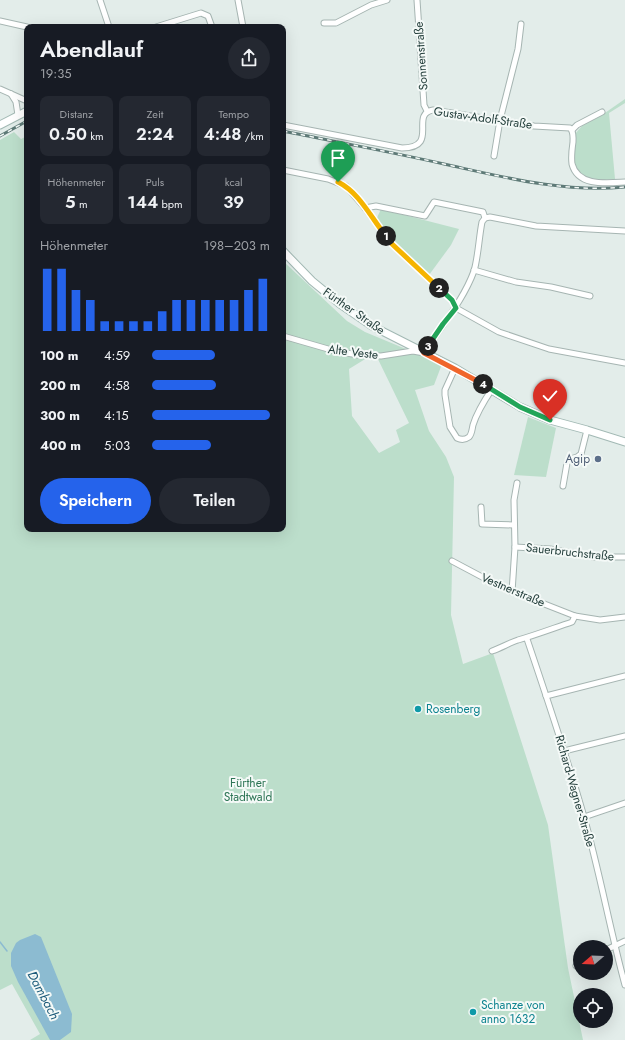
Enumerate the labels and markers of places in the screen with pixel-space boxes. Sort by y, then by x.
pin [321,141,355,182]
pin: 1 [376,226,396,246]
pin: 2 [429,278,449,298]
pin: 3 [418,336,438,356]
pin: 4 [473,374,493,394]
pin [533,379,567,420]
place label: Agip [565,450,590,468]
marker: Agip [593,454,603,464]
place label: Rosenberg [426,700,480,718]
marker: Rosenberg [413,704,423,714]
place label: Schanze von anno 1632 [481,996,545,1028]
marker: Schanze von anno 1632 [468,1007,478,1017]

